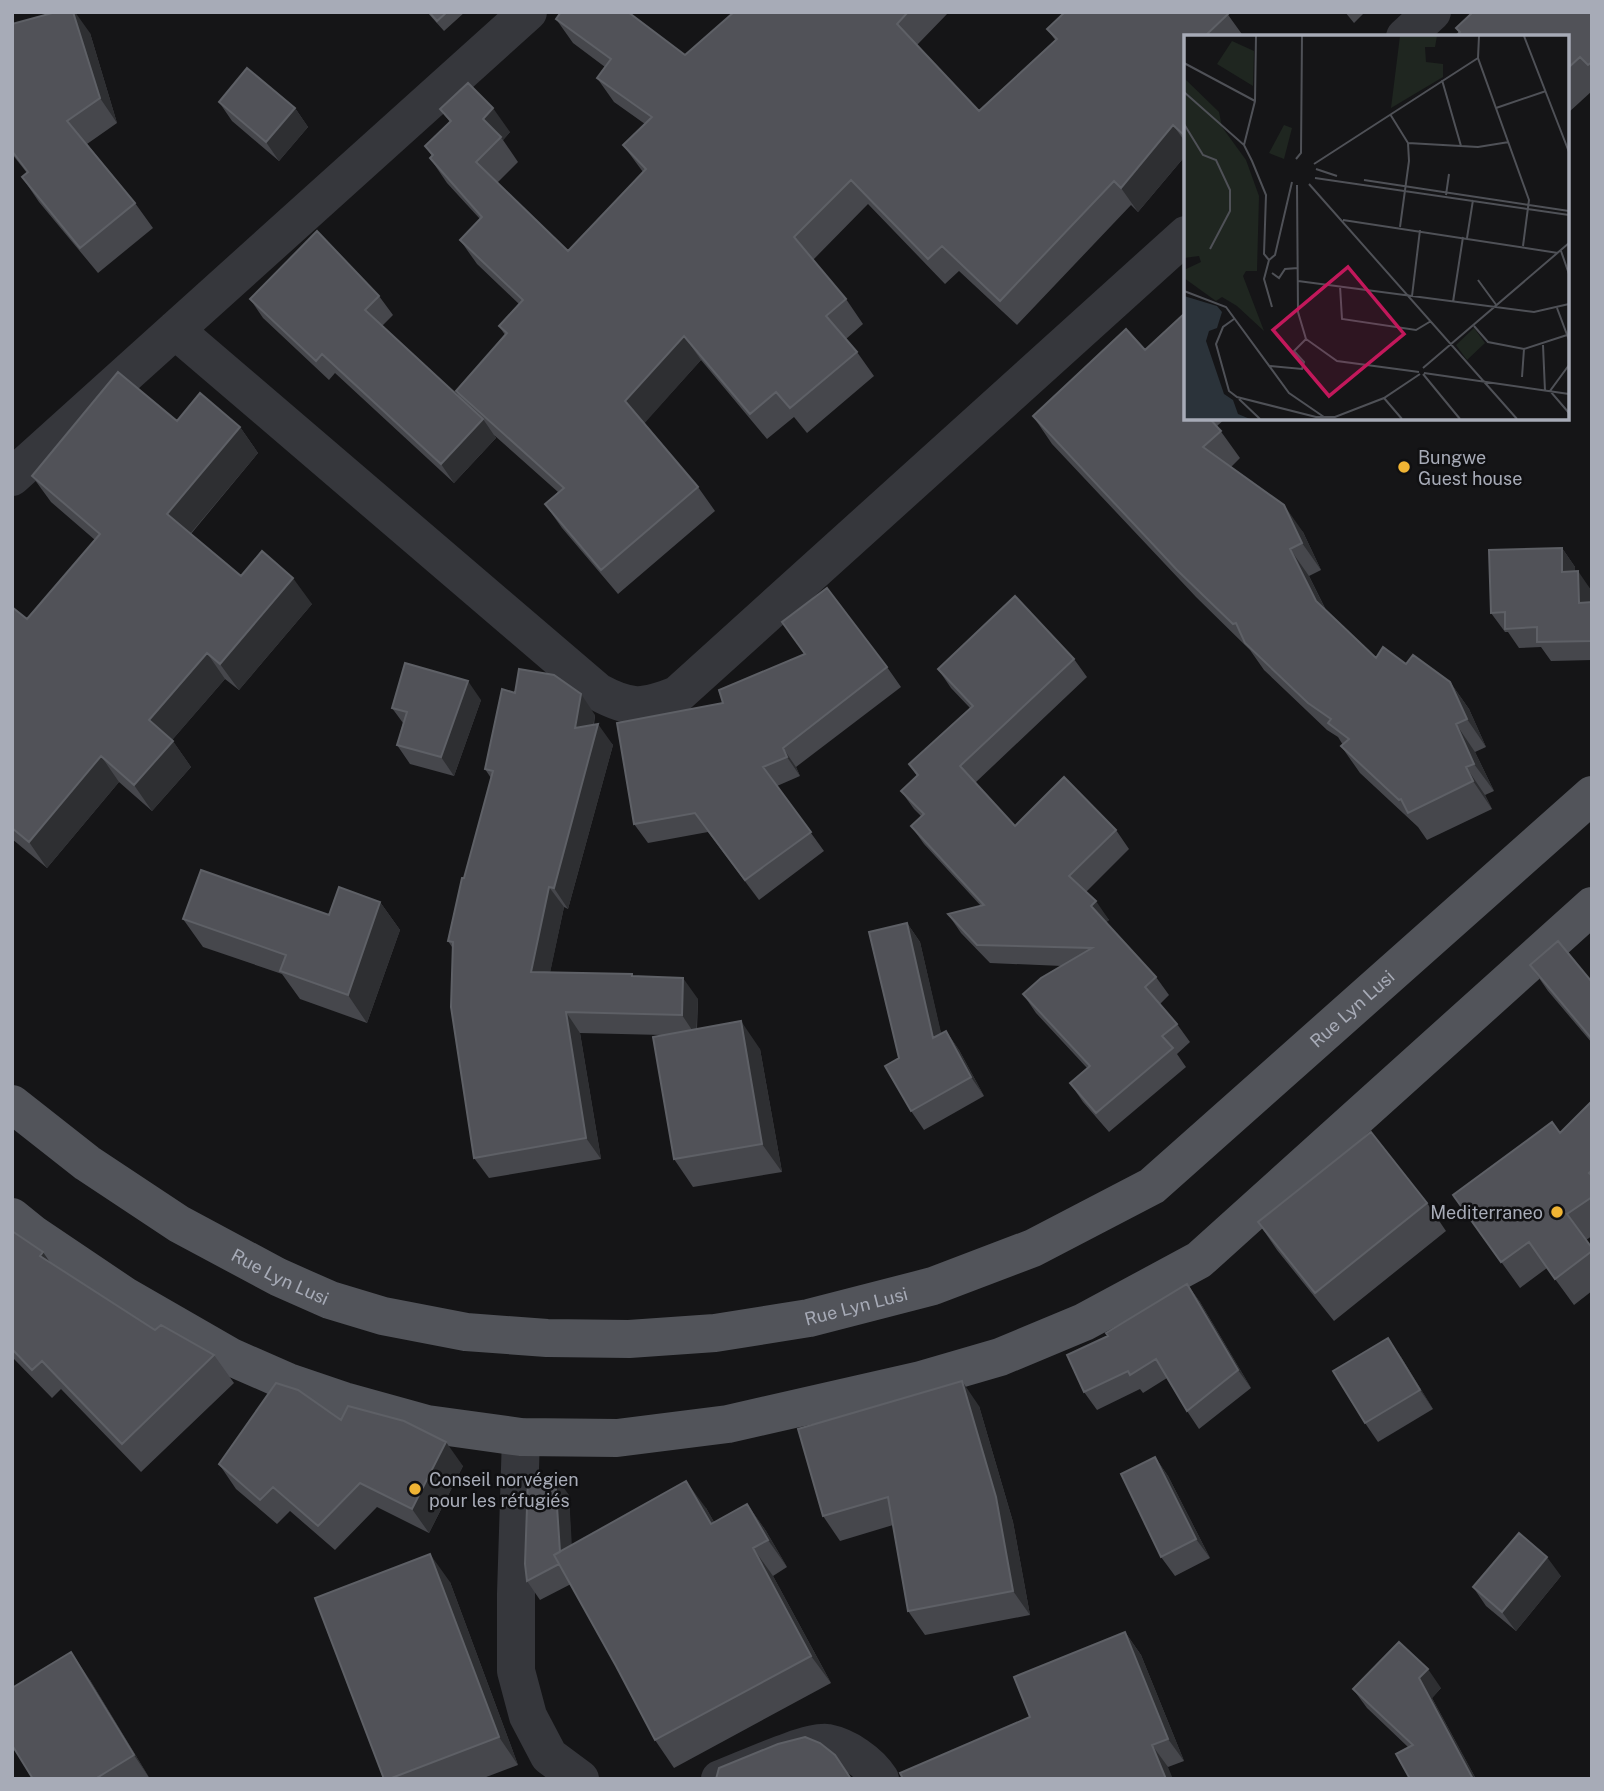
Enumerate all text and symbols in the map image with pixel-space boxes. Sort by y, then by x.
inset map [1184,35,1569,420]
place label: Bungwe Guest house [1418,447,1522,489]
marker: Bungwe Guest house [1396,459,1412,475]
street label: Rue Lyn Lusi [1305,966,1398,1051]
place label: Mediterraneo [1430,1202,1543,1223]
marker: Mediterraneo [1549,1204,1565,1220]
street label: Rue Lyn Lusi [228,1244,332,1309]
street label: Rue Lyn Lusi [802,1283,910,1329]
place label: Conseil norvégien pour les réfugiés [429,1469,579,1511]
marker: Conseil norvégien pour les réfugiés [407,1481,423,1497]

